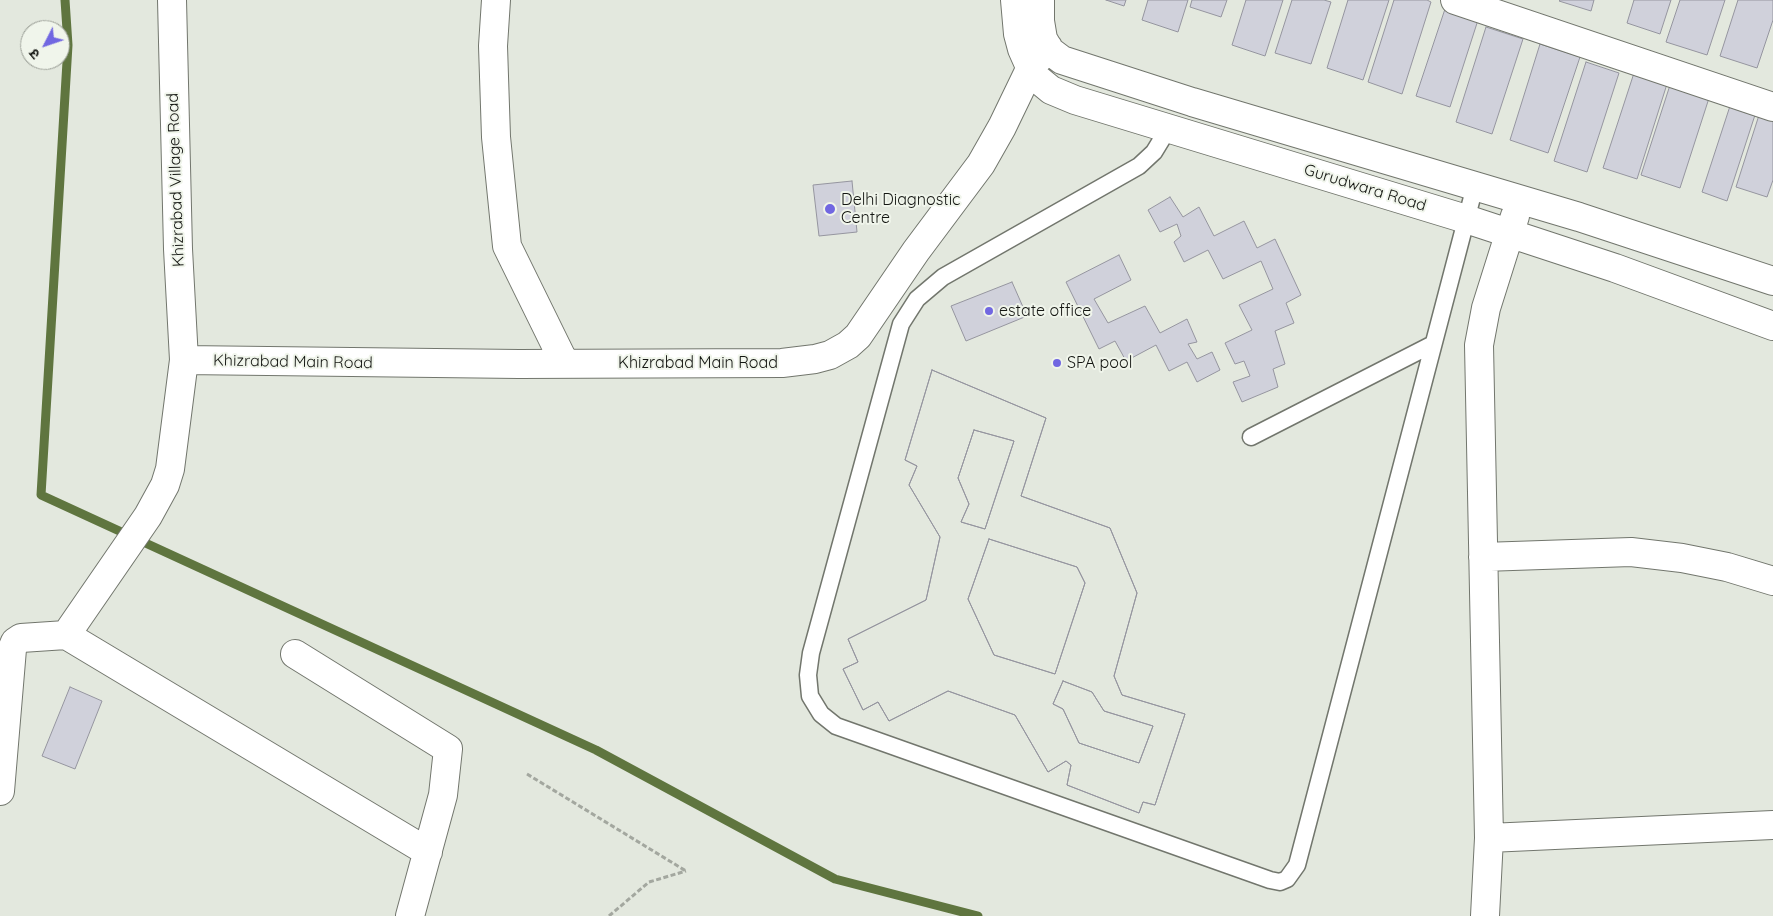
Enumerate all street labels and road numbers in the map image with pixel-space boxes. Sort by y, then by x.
street label: Khizrabad Village Road [163,93,189,267]
street label: Gurudwara Road [1302,160,1428,216]
street label: Khizrabad Main Road [213,351,373,373]
street label: Khizrabad Main Road [618,353,778,373]

